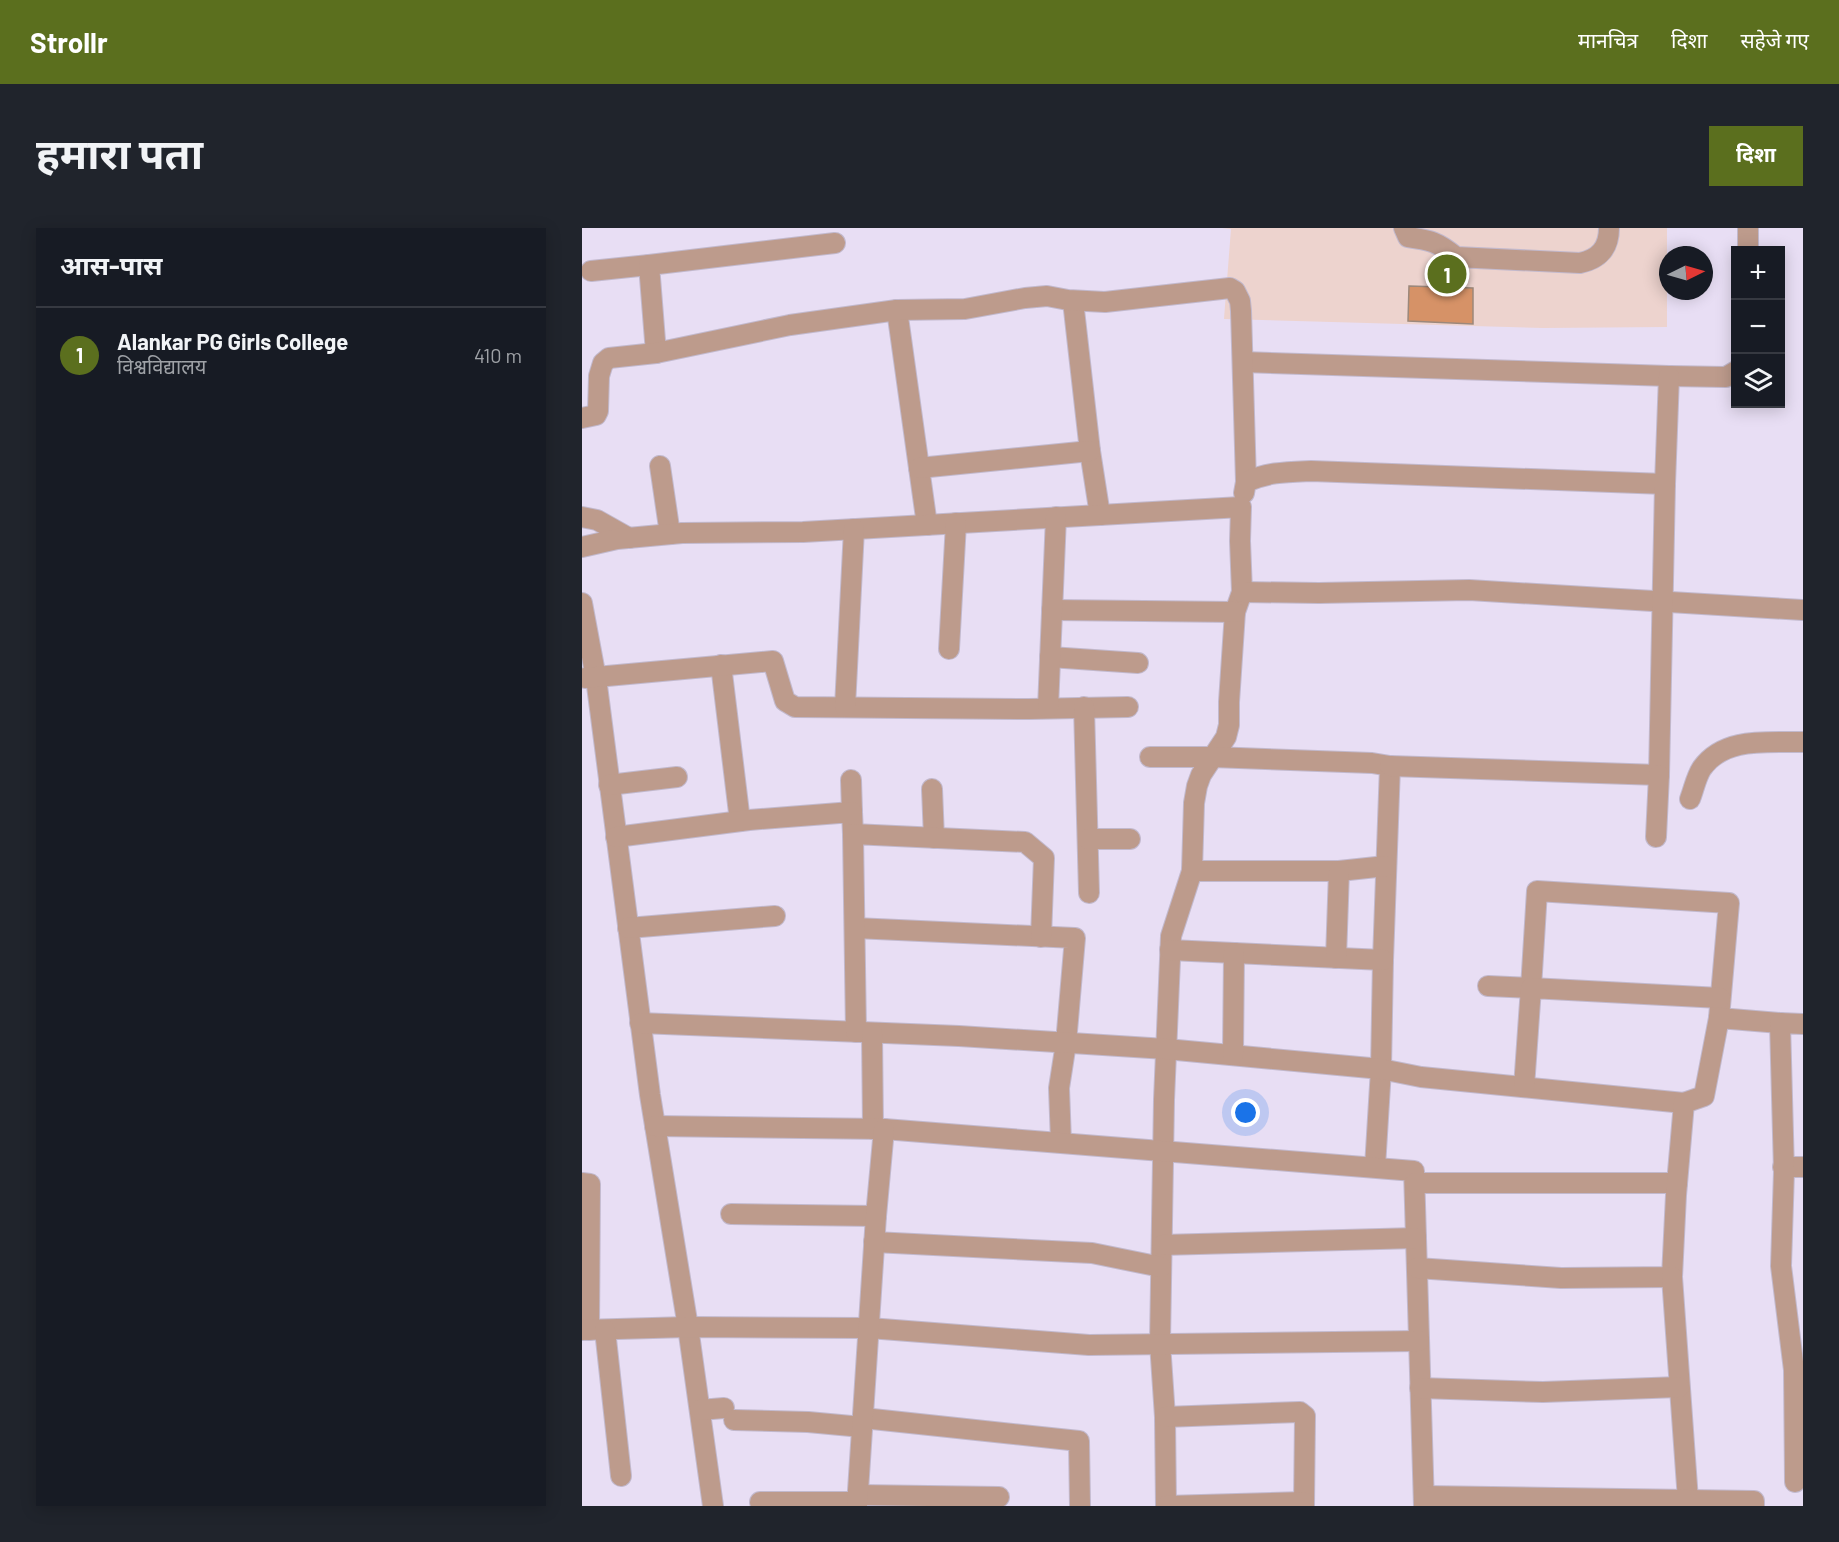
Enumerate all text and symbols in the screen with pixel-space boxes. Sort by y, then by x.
text: Strollr [30,25,108,59]
text: मानचित्र [1578,27,1638,52]
text: दिशा [1671,27,1707,52]
text: सहेजे गए [1740,27,1809,52]
button: दिशा [1709,126,1803,186]
text: हमारा पता [36,127,203,177]
north arrow [1659,246,1713,300]
map controls [1731,246,1785,408]
button: + [1731,246,1785,300]
text: आस-पास [60,249,162,280]
pin: 1 [1428,252,1466,296]
button: − [1731,300,1785,354]
text: Alankar PG Girls College [117,328,348,354]
text: 1 [76,343,83,367]
text: 410 m [474,343,522,367]
text: विश्वविद्यालय [117,354,206,378]
button: layers [1731,354,1785,408]
your location [1231,1098,1260,1127]

